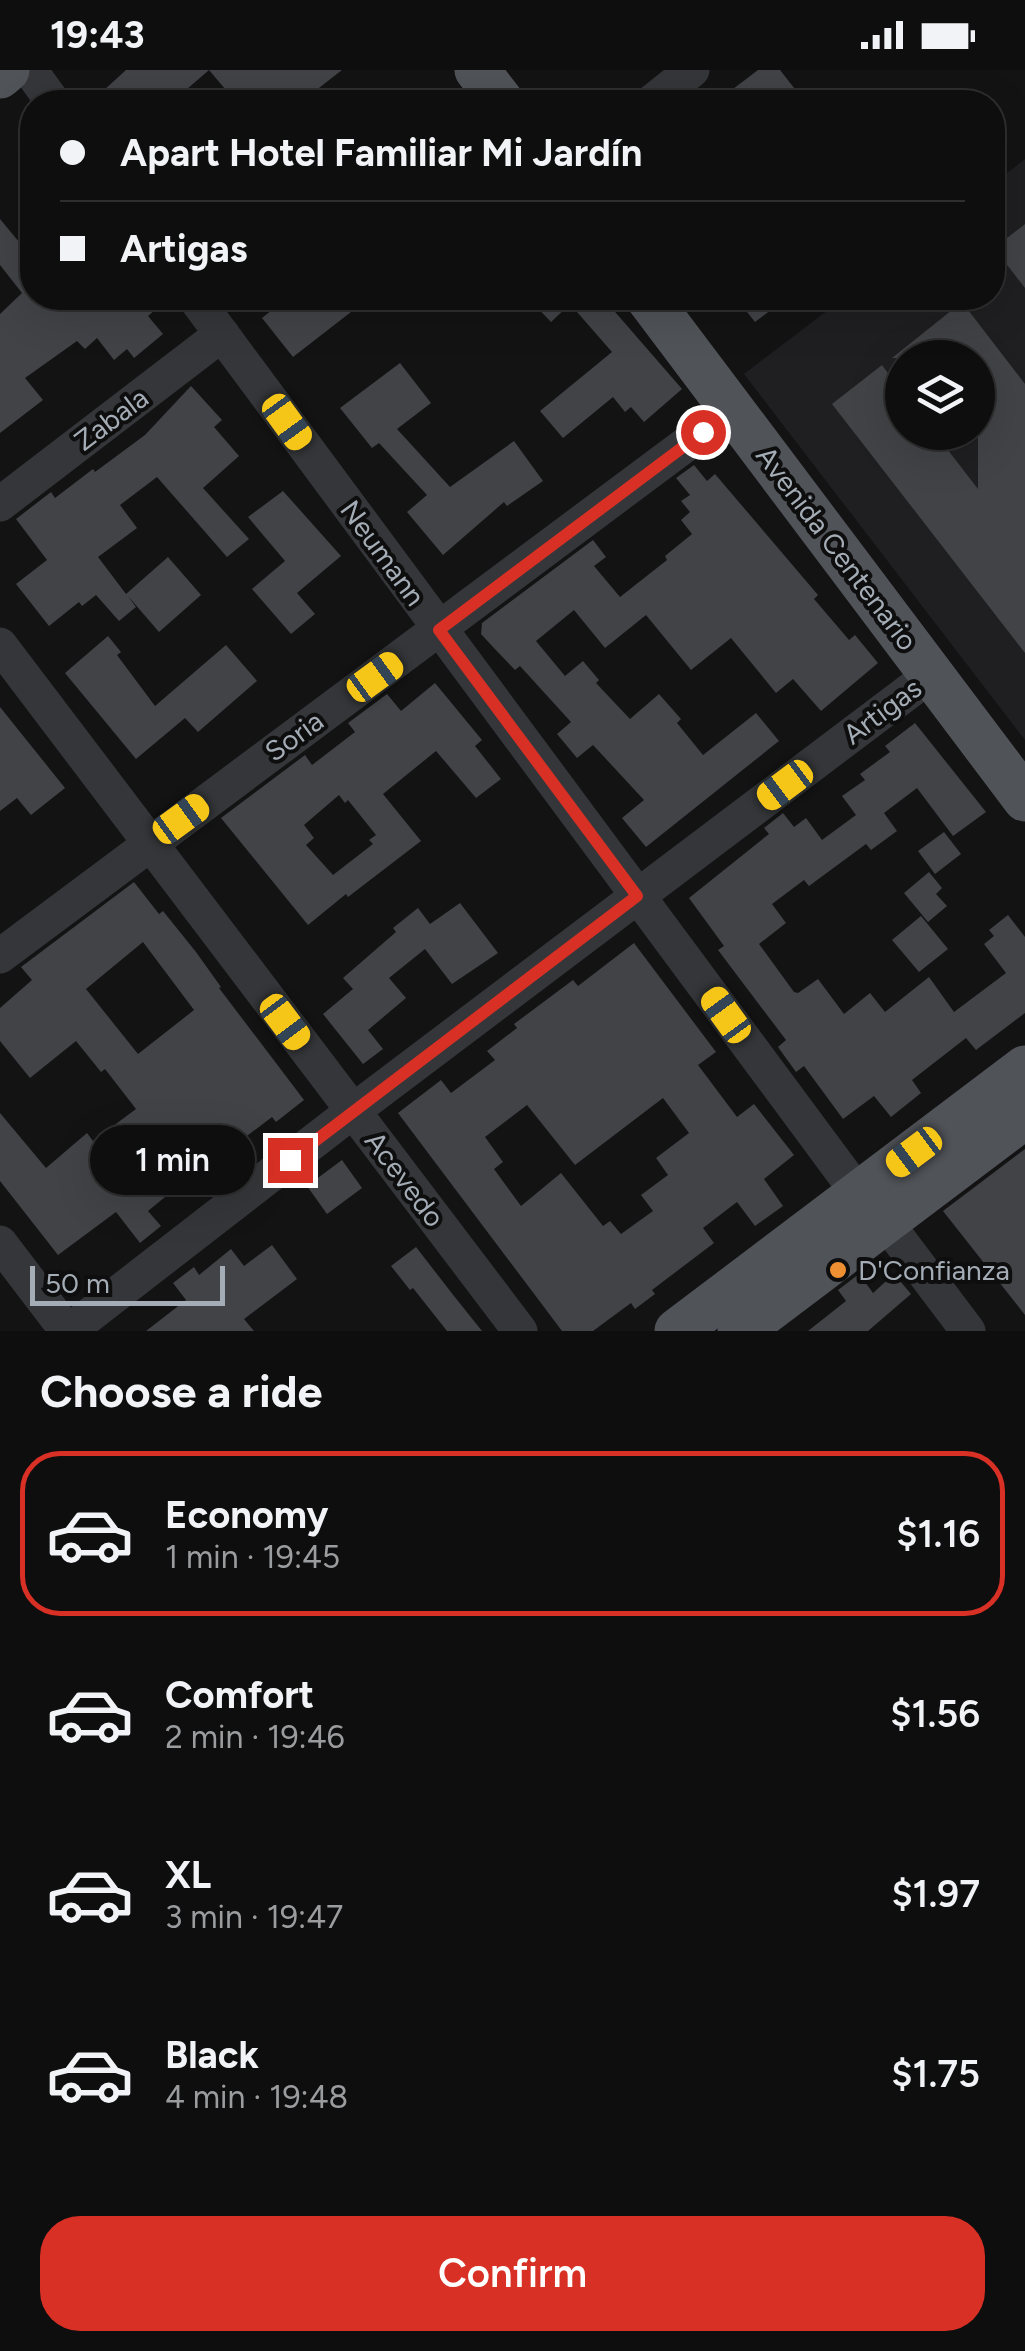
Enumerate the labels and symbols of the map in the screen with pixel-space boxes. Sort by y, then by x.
street label: Zabala [67,380,155,458]
car [257,389,317,455]
route start [681,410,726,455]
street label: Avenida Centenario [749,439,925,657]
street label: Neumann [333,494,433,612]
car [342,647,408,707]
street label: Artigas [836,671,928,751]
street label: Soria [258,704,330,768]
car [752,755,818,815]
car [148,789,214,849]
car [696,982,756,1048]
car [255,989,315,1055]
car [881,1122,947,1182]
street label: Acevedo [358,1124,452,1234]
callout: 1 min [90,1125,255,1195]
route end [268,1138,313,1183]
place label: D'Confianza [858,1253,1010,1287]
marker: D'Confianza [827,1259,849,1281]
scale bar [30,1261,225,1306]

